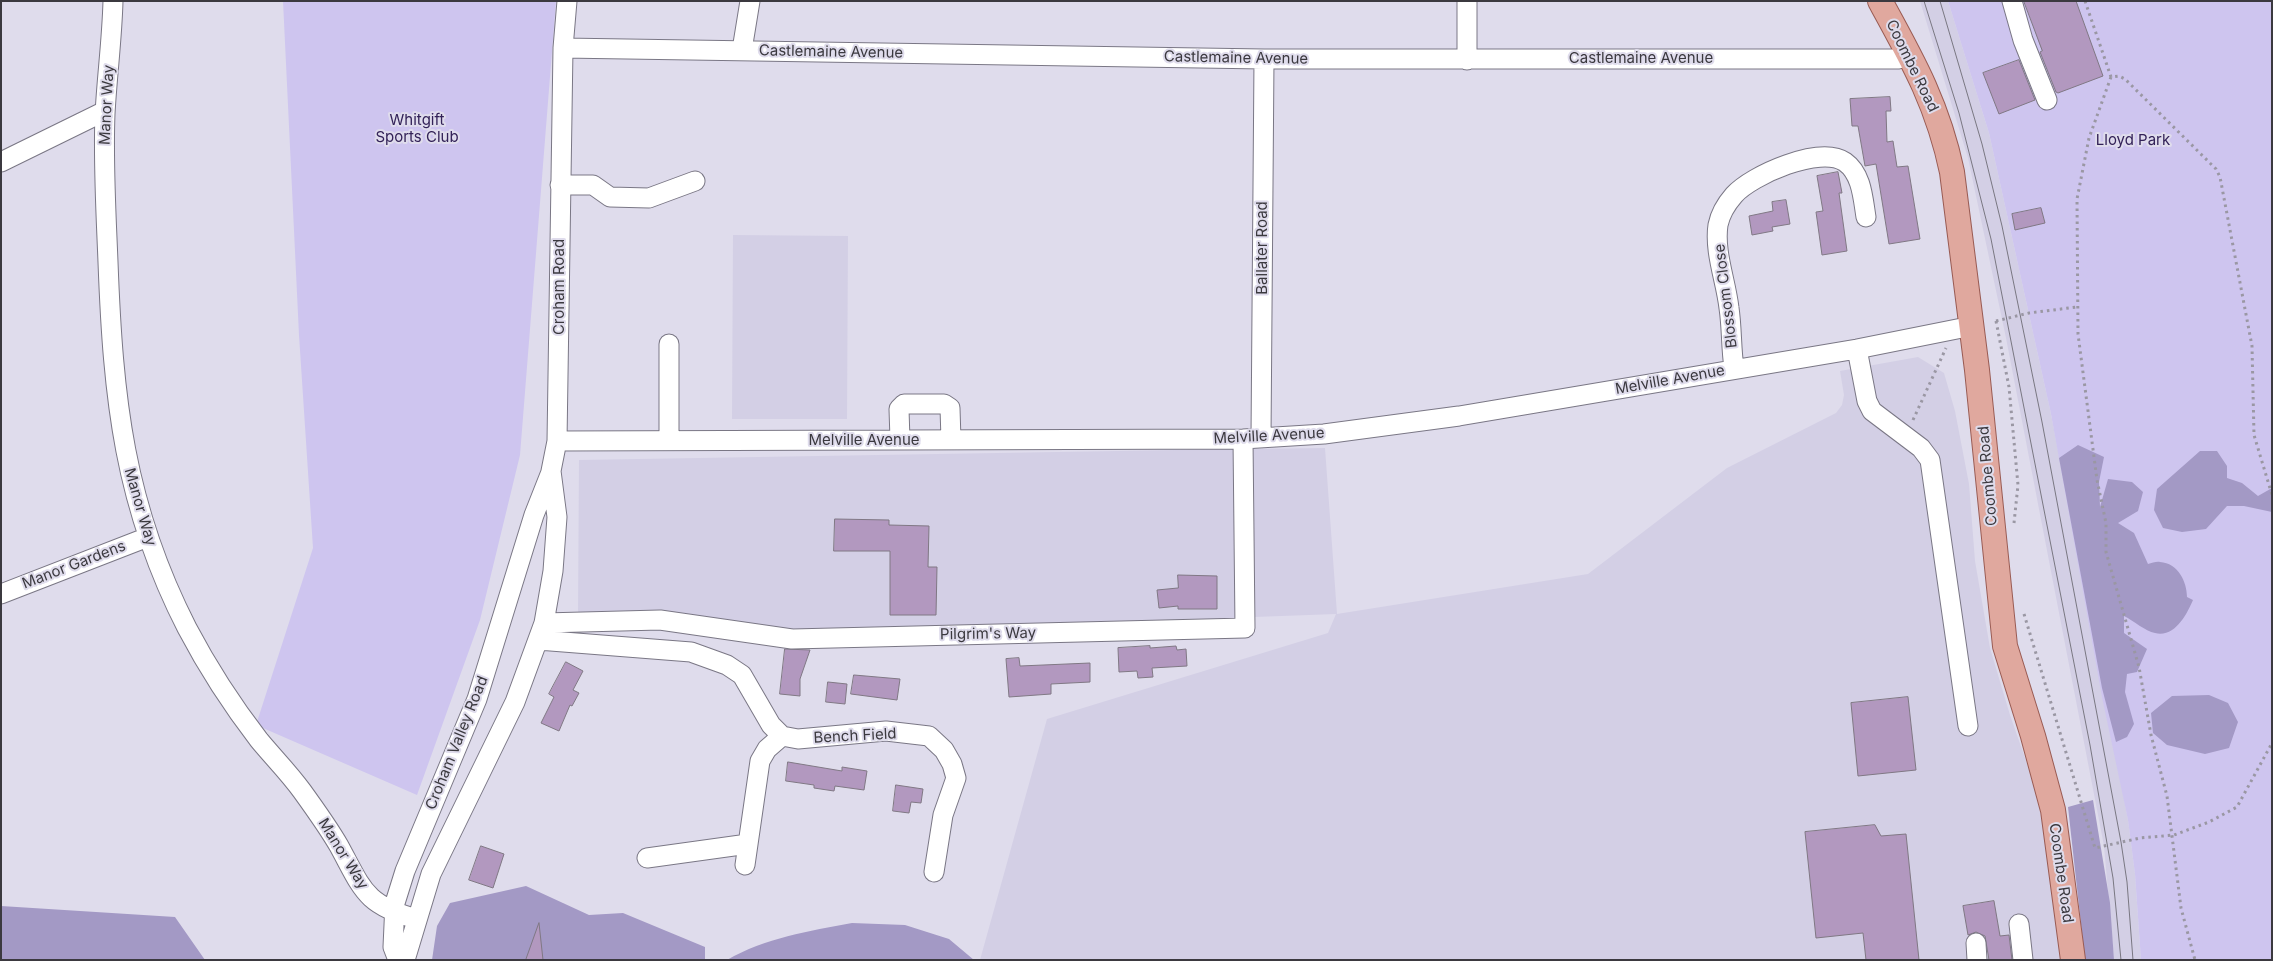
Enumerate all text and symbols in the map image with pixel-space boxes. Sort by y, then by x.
street label: Coombe Road [1882,17,1942,115]
street label: Castlemaine Avenue [759,42,903,62]
street label: Castlemaine Avenue [1164,48,1308,68]
street label: Castlemaine Avenue [1569,49,1713,67]
street label: Manor Way [96,64,118,146]
park label: Whitgift Sports Club [375,111,459,146]
park label: Lloyd Park [2096,131,2170,149]
street label: Ballater Road [1253,201,1271,295]
street label: Croham Road [550,239,568,335]
street label: Blossom Close [1711,243,1741,349]
street label: Melville Avenue [1614,362,1726,398]
street label: Melville Avenue [1213,424,1325,448]
street label: Coombe Road [1975,425,2001,527]
street label: Melville Avenue [809,431,919,449]
street label: Manor Way [120,466,160,548]
street label: Manor Gardens [20,537,128,593]
street label: Pilgrim's Way [940,624,1036,644]
street label: Croham Valley Road [422,674,492,812]
street label: Bench Field [813,725,897,747]
street label: Manor Way [314,815,372,893]
street label: Coombe Road [2045,822,2077,924]

